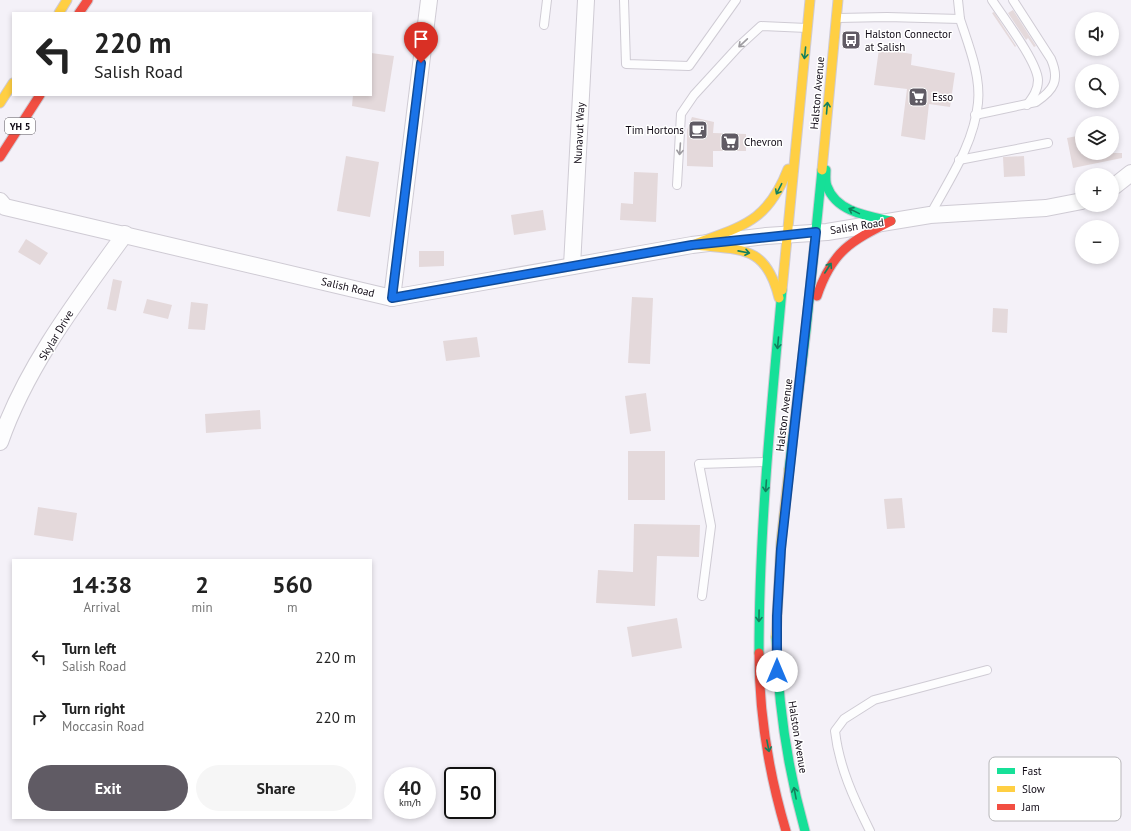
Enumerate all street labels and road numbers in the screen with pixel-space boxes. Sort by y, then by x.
street label: Halston Avenue [807,56,827,130]
street label: Nunavut Way [570,101,588,164]
road number: YH 5 [5,118,35,134]
street label: Salish Road [829,215,885,237]
street label: Salish Road [320,274,376,300]
street label: Skylar Drive [36,307,77,363]
street label: Halston Avenue [773,377,795,452]
street label: Halston Avenue [785,700,811,775]

